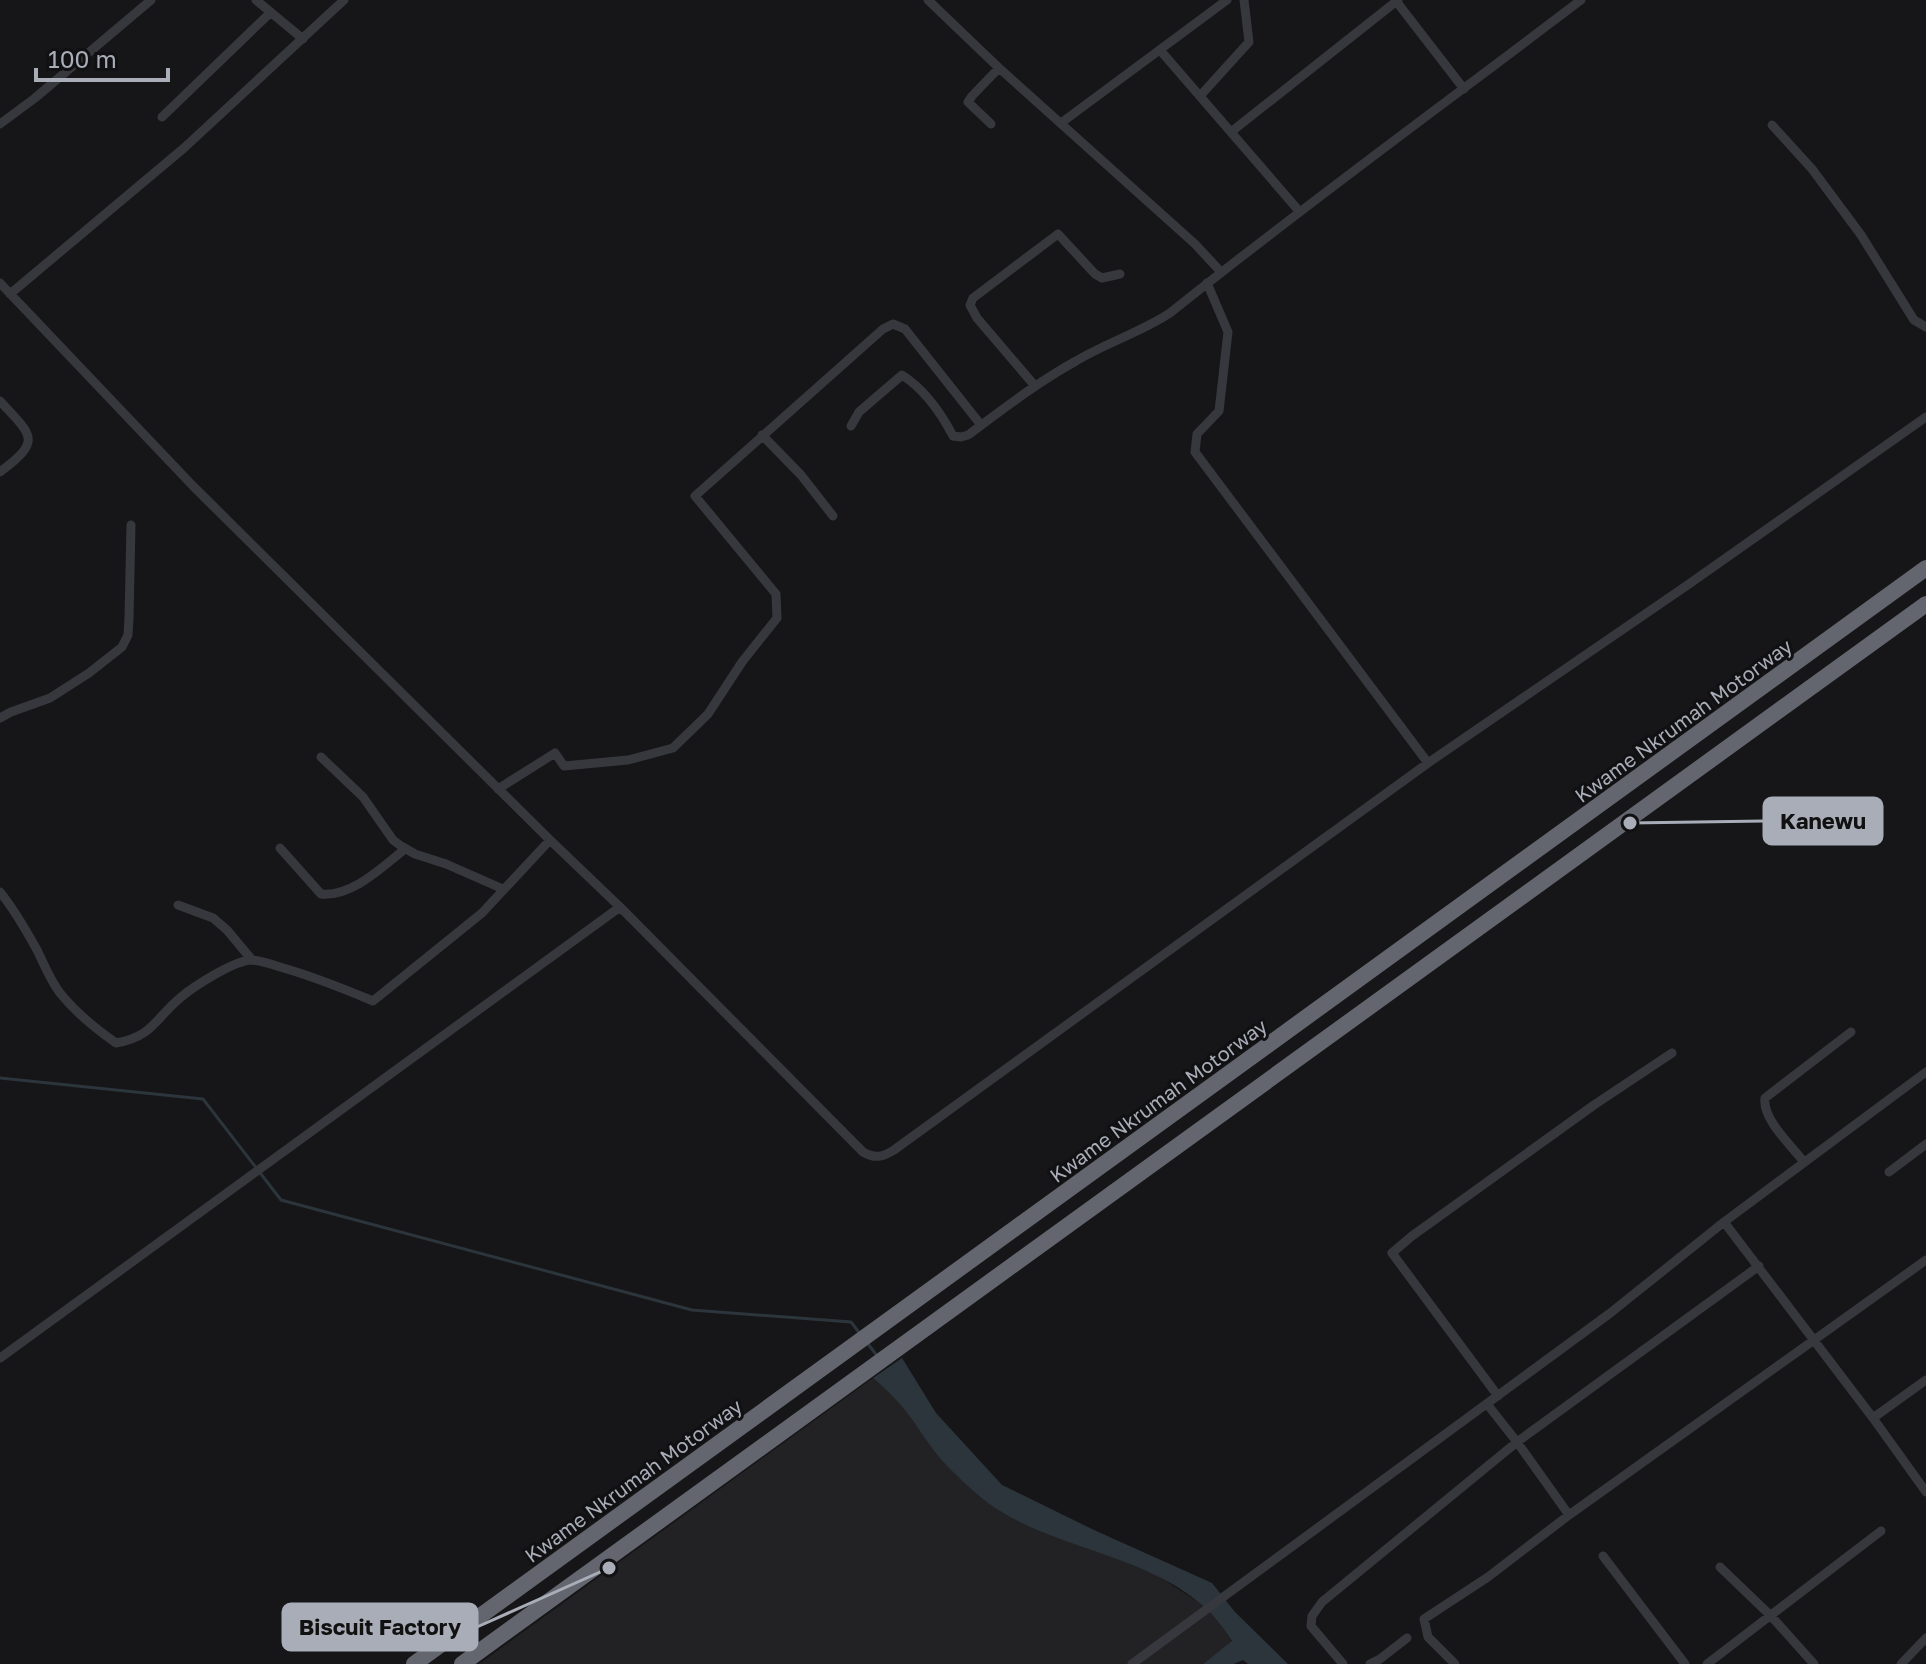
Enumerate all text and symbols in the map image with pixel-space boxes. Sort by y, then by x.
scale bar [36,32,168,82]
text: 100 m [48,44,117,73]
street label: Kwame Nkrumah Motorway [1570,633,1796,807]
callout: Kanewu [1764,798,1882,844]
text: Kanewu [1780,807,1866,834]
street label: Kwame Nkrumah Motorway [1045,1013,1271,1187]
street label: Kwame Nkrumah Motorway [520,1393,746,1567]
callout: Biscuit Factory [283,1604,477,1650]
text: Biscuit Factory [299,1613,461,1640]

